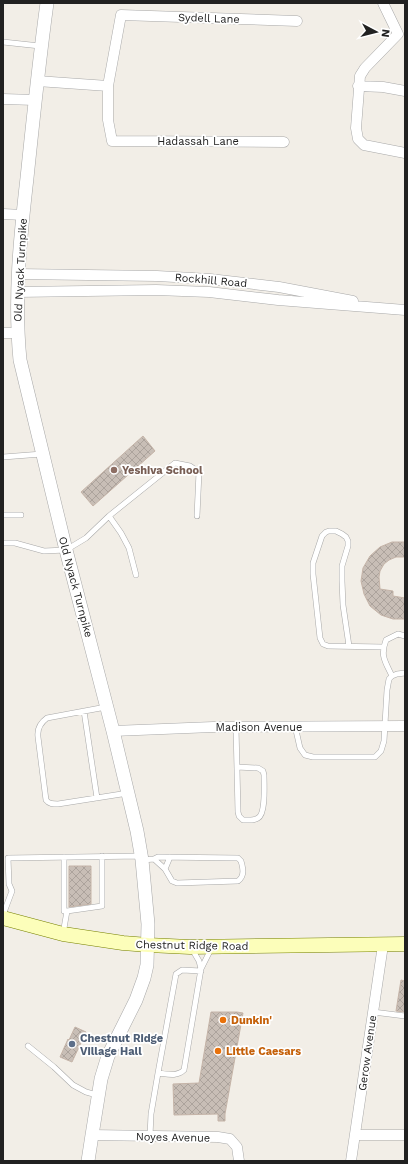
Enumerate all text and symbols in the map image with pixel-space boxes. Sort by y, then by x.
street label: Sydell Lane [178,11,240,26]
north arrow [356,12,396,52]
text: N [378,28,392,38]
street label: Hadassah Lane [157,135,239,148]
street label: Old Nyack Turnpike [11,218,30,322]
street label: Rockhill Road [174,271,248,290]
place label: Yeshiva School [122,464,203,477]
marker: Yeshiva School [109,465,119,475]
street label: Old Nyack Turnpike [56,535,95,639]
street label: Madison Avenue [216,721,302,734]
street label: Chestnut Ridge Road [135,938,249,953]
place label: Dunkin' [231,1014,272,1027]
street label: Gerow Avenue [356,1014,379,1092]
marker: Dunkin' [218,1015,228,1025]
place label: Chestnut Ridge Village Hall [80,1032,163,1058]
marker: Chestnut Ridge Village Hall [67,1039,77,1049]
place label: Little Caesars [226,1045,301,1058]
marker: Little Caesars [213,1046,223,1056]
street label: Noyes Avenue [136,1130,210,1145]

